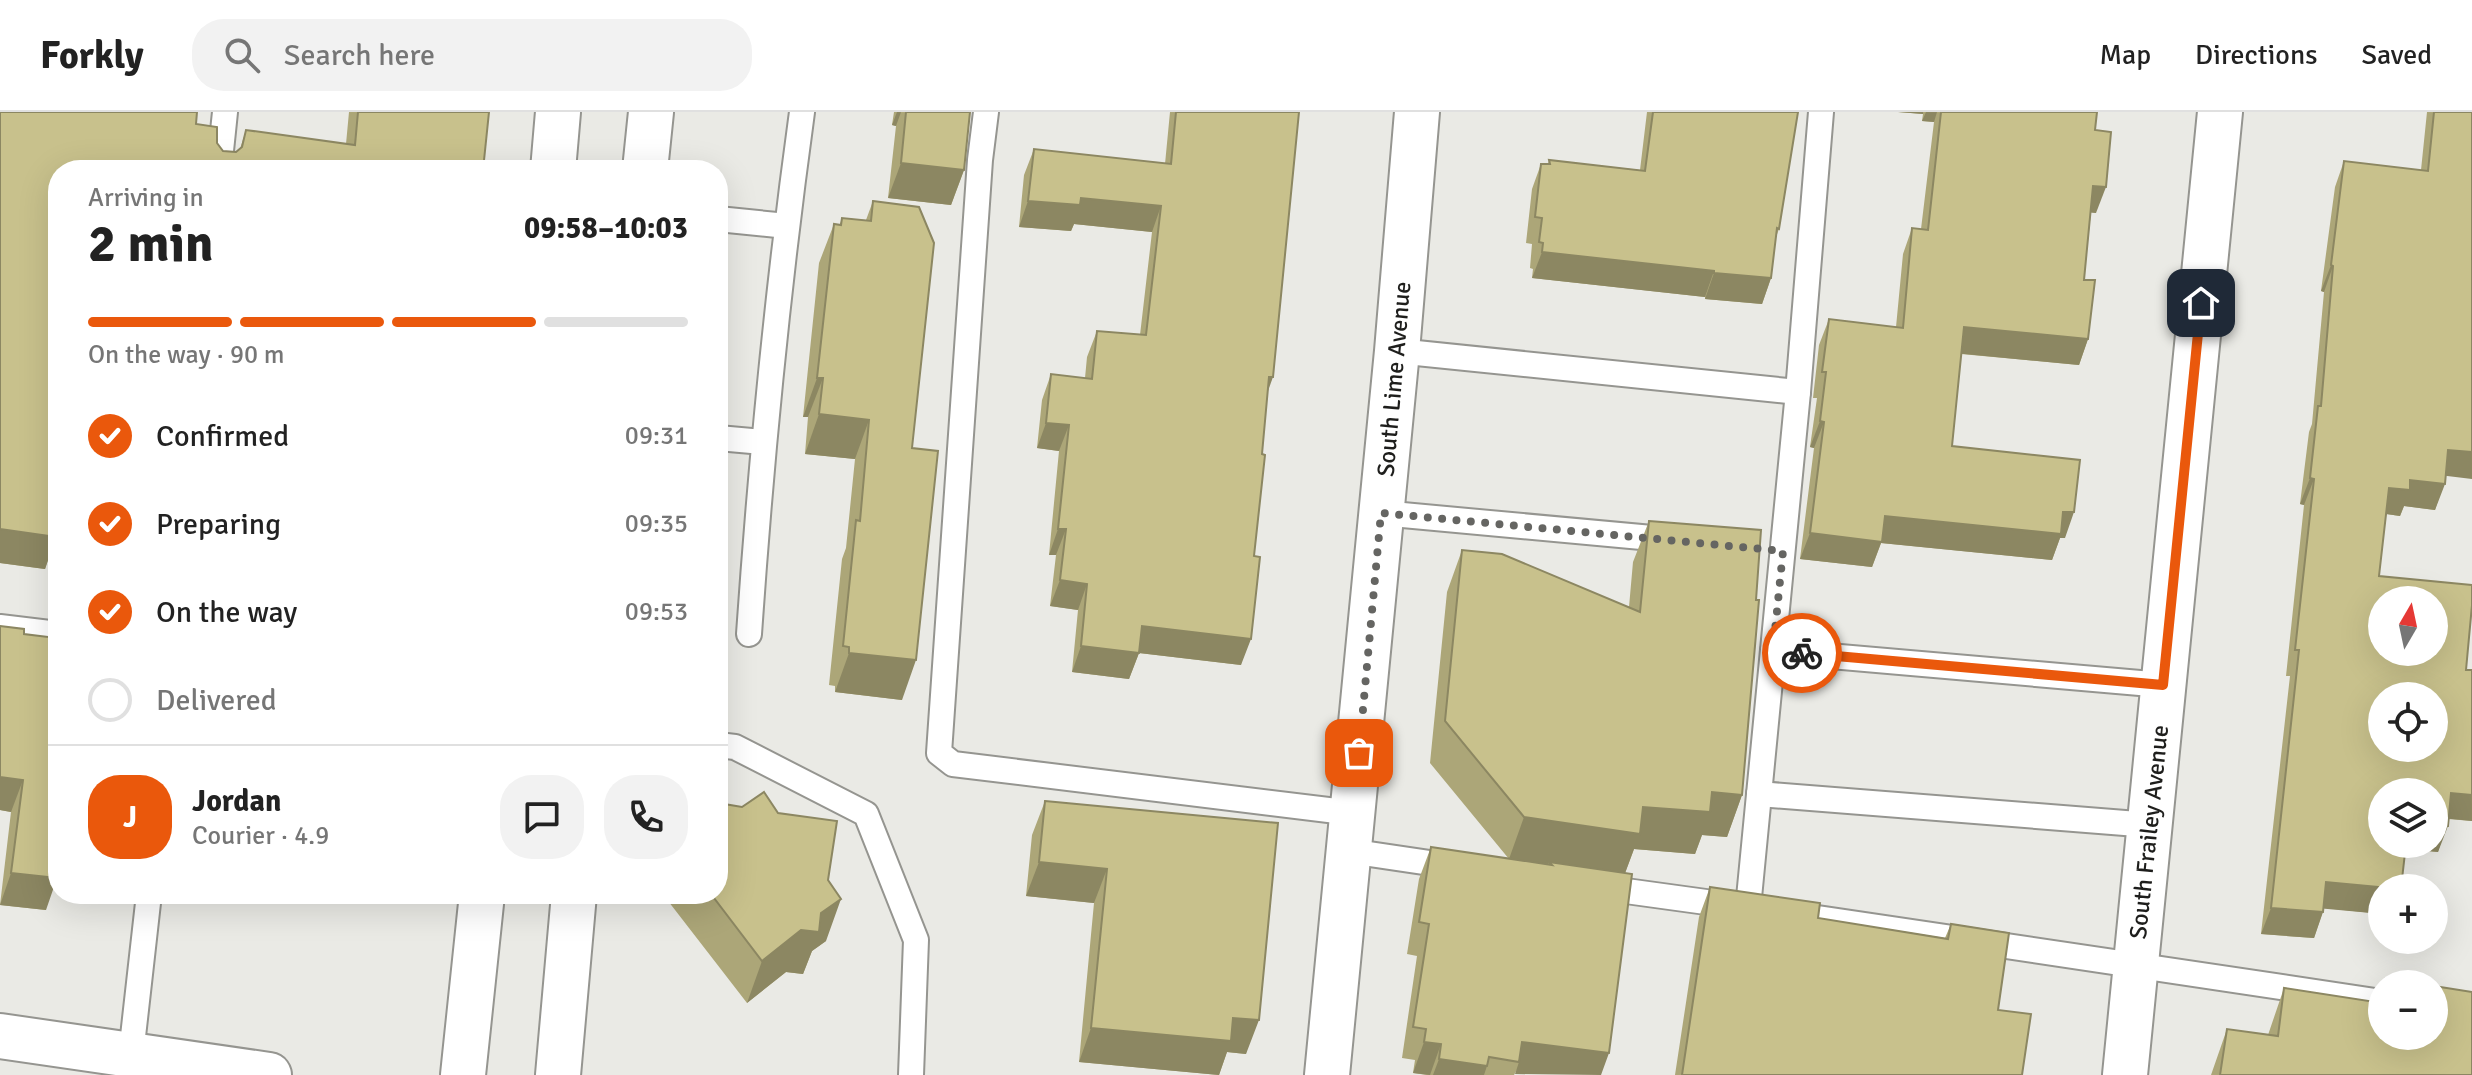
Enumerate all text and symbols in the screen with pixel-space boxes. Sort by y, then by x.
search box [192,19,752,91]
text: Forkly [40,32,144,79]
icon: search [220,33,264,77]
text: Search here [284,37,435,74]
text: Map [2099,38,2151,72]
text: Directions [2195,38,2317,72]
text: Saved [2361,38,2432,72]
text: Arriving in [88,182,204,214]
text: 09:58–10:03 [524,210,688,247]
text: 2 min [88,212,214,276]
pin [2167,269,2235,337]
street label: South Lime Avenue [1371,280,1417,478]
icon: home [2179,281,2223,325]
text: On the way · 90 m [88,339,284,371]
icon: check [88,414,132,458]
text: Confirmed [156,418,289,455]
text: 09:31 [625,420,688,452]
icon: check [88,502,132,546]
text: Preparing [156,506,281,543]
text: 09:35 [625,508,688,540]
north arrow [2368,586,2448,666]
map controls [2368,586,2448,1050]
icon: check [88,590,132,634]
text: On the way [156,594,297,631]
text: 09:53 [625,596,688,628]
courier [1762,613,1842,693]
icon: bike [1780,631,1824,675]
text: Delivered [156,682,277,719]
button: locate [2368,682,2448,762]
pin [1325,719,1393,787]
street label: South Frailey Avenue [2123,723,2175,941]
icon: bag [1337,731,1381,775]
button: chat [500,775,584,859]
button: phone [604,775,688,859]
button: layers [2368,778,2448,858]
text: Jordan [192,783,281,820]
text: J [123,799,137,836]
text: Courier · 4.9 [192,820,329,852]
button: + [2368,874,2448,954]
button: − [2368,970,2448,1050]

